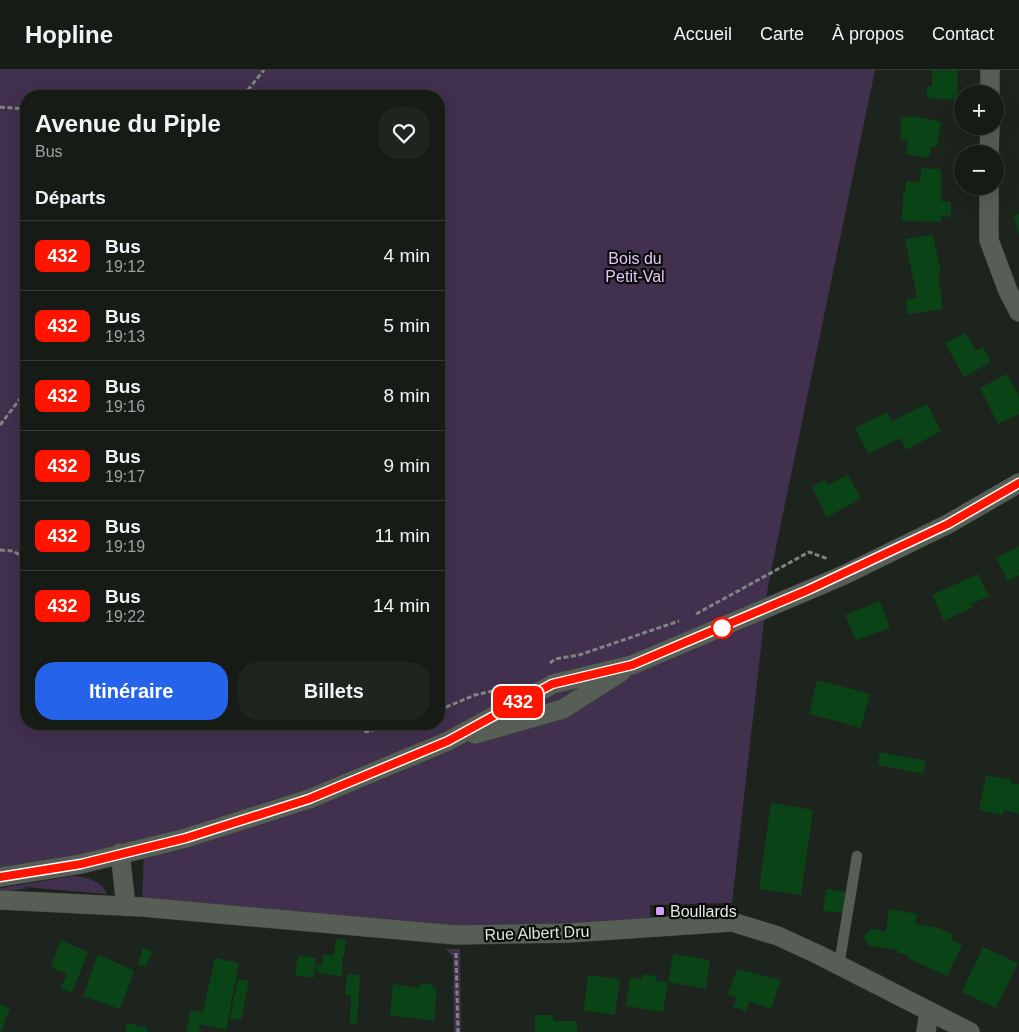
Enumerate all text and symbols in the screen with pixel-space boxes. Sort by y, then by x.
text: Hopline [25,21,113,48]
text: Accueil [674,24,732,44]
text: Carte [760,24,804,44]
text: À propos [832,24,904,44]
text: Contact [932,24,994,44]
map controls [954,85,1004,195]
button: + [954,85,1004,135]
button: heart [378,107,430,159]
text: Avenue du Piple [35,110,221,137]
text: Bus [35,143,63,160]
button: − [954,145,1004,195]
text: Départs [35,187,106,208]
text: Bus [105,236,141,257]
text: 4 min [384,245,430,266]
text: 432 [47,246,78,266]
park label: Bois du Petit-Val [605,250,665,285]
text: 19:12 [105,258,145,275]
text: Bus [105,306,141,327]
text: 5 min [384,315,430,336]
text: 432 [47,316,78,336]
text: 19:13 [105,328,145,345]
text: Bus [105,376,141,397]
text: 8 min [384,385,430,406]
text: 432 [47,386,78,406]
text: 19:16 [105,398,145,415]
text: Bus [105,446,141,467]
text: 9 min [384,455,430,476]
text: 432 [47,456,78,476]
text: 19:17 [105,468,145,485]
text: Bus [105,516,141,537]
text: 11 min [374,525,430,546]
text: 432 [47,526,78,546]
text: 19:19 [105,538,145,555]
text: Bus [105,586,141,607]
text: 14 min [373,595,430,616]
text: 432 [47,596,78,616]
text: 19:22 [105,608,145,625]
unlabelled marker [711,617,733,639]
button: Itinéraire [35,662,228,720]
button: Billets [238,662,430,720]
line badge: 432 [489,686,547,718]
text: 432 [503,692,533,712]
place label: Boullards [670,903,737,920]
marker: Boullards [654,905,666,917]
street label: Rue Albert Dru [484,923,590,943]

